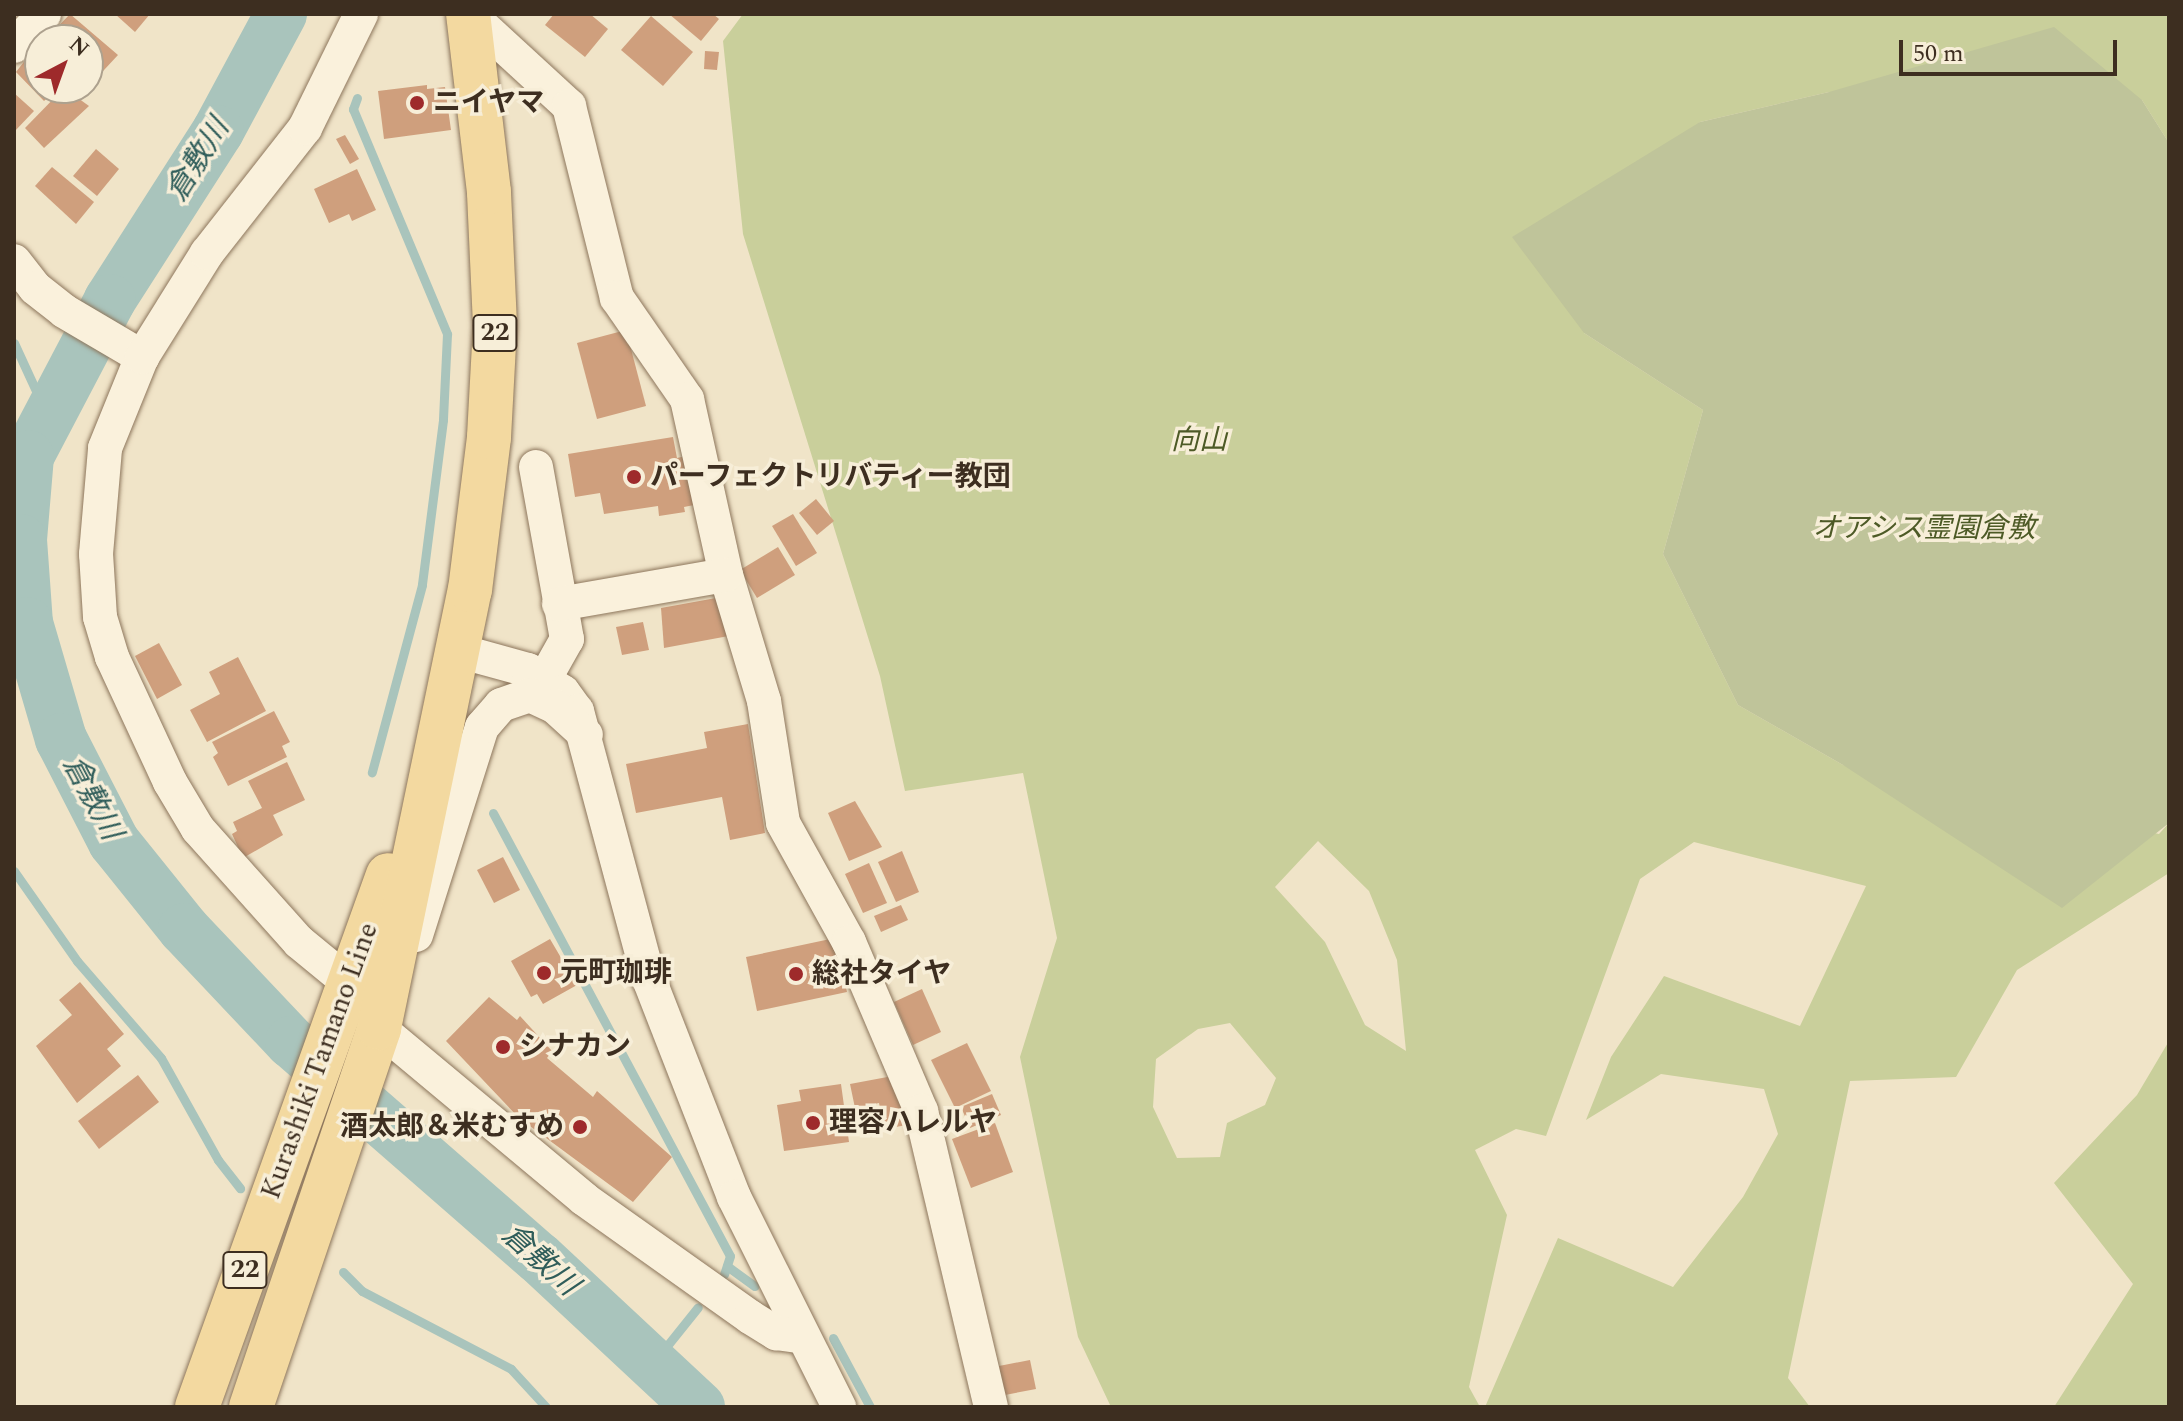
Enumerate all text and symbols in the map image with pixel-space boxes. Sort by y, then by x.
north arrow [24,24,104,104]
scale bar [1903,24,2121,74]
text: N [61,29,96,65]
text: 50 m [1913,36,1964,72]
place label: ニイヤマ [433,86,545,120]
marker: ニイヤマ [408,94,426,112]
water label: 倉敷川 [159,112,237,208]
road number: 22 [471,311,519,355]
park label: 向山 [1171,424,1227,458]
place label: パーフェクトリバティー教団 [650,460,1014,494]
marker: パーフェクトリバティー教団 [625,468,643,486]
park label: オアシス霊園倉敷 [1812,512,2036,546]
water label: 倉敷川 [55,750,129,846]
street label: Kurashiki Tamano Line [254,918,386,1204]
place label: 元町珈琲 [560,956,672,990]
place label: 総社タイヤ [812,957,952,991]
marker: 元町珈琲 [535,964,553,982]
marker: 総社タイヤ [787,965,805,983]
place label: シナカン [519,1030,631,1064]
marker: シナカン [494,1038,512,1056]
place label: 理容ハレルヤ [829,1106,997,1140]
place label: 酒太郎＆米むすめ [340,1110,564,1144]
marker: 理容ハレルヤ [804,1114,822,1132]
marker: 酒太郎＆米むすめ [571,1118,589,1136]
water label: 倉敷川 [495,1217,585,1303]
road number: 22 [221,1248,269,1292]

